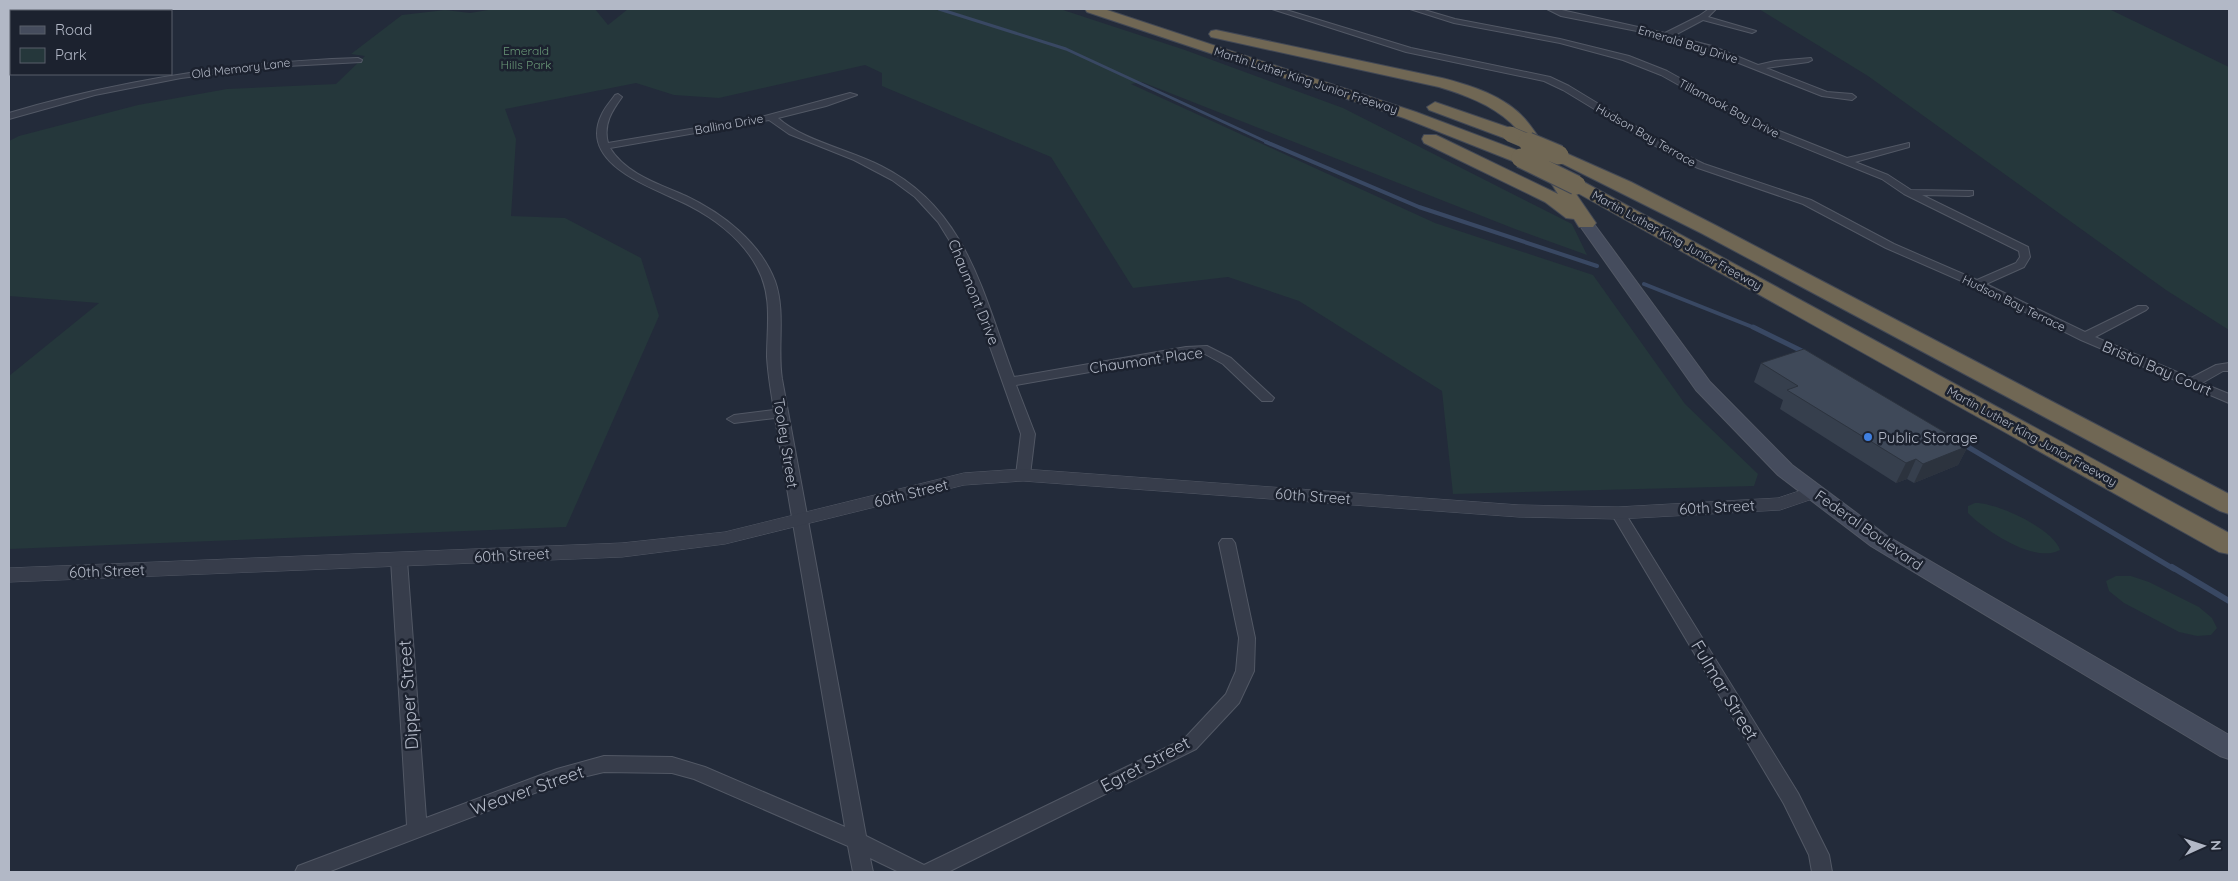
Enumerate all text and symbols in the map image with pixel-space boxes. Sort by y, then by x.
legend [10,10,172,75]
text: Road [55,20,92,39]
street label: Emerald Bay Drive [1636,22,1740,66]
park label: Emerald Hills Park [500,43,552,72]
street label: Martin Luther King Junior Freeway [1212,43,1400,117]
text: Park [55,45,87,64]
street label: Old Memory Lane [191,54,291,81]
street label: Tillamook Bay Drive [1676,75,1782,141]
street label: Hudson Bay Terrace [1593,100,1699,170]
street label: Ballina Drive [693,111,765,137]
street label: Martin Luther King Junior Freeway [1589,187,1765,293]
street label: Chaumont Drive [944,236,1004,348]
street label: Hudson Bay Terrace [1960,271,2068,335]
street label: Bristol Bay Court [2099,336,2215,400]
street label: Chaumont Place [1088,343,1204,377]
street label: Martin Luther King Junior Freeway [1944,383,2120,489]
street label: Tooley Street [770,397,802,489]
place label: Public Storage [1878,428,1978,447]
marker: Public Storage [1862,431,1874,443]
street label: 60th Street [872,475,950,511]
street label: 60th Street [1275,484,1351,508]
street label: Federal Boulevard [1811,486,1927,574]
street label: 60th Street [1679,496,1755,518]
street label: 60th Street [474,544,550,566]
street label: 60th Street [69,560,145,582]
street label: Fulmar Street [1686,636,1764,744]
street label: Dipper Street [393,639,423,751]
street label: Egret Street [1096,731,1194,797]
street label: Weaver Street [467,760,587,820]
north arrow [2178,821,2228,871]
text: N [2207,840,2225,851]

